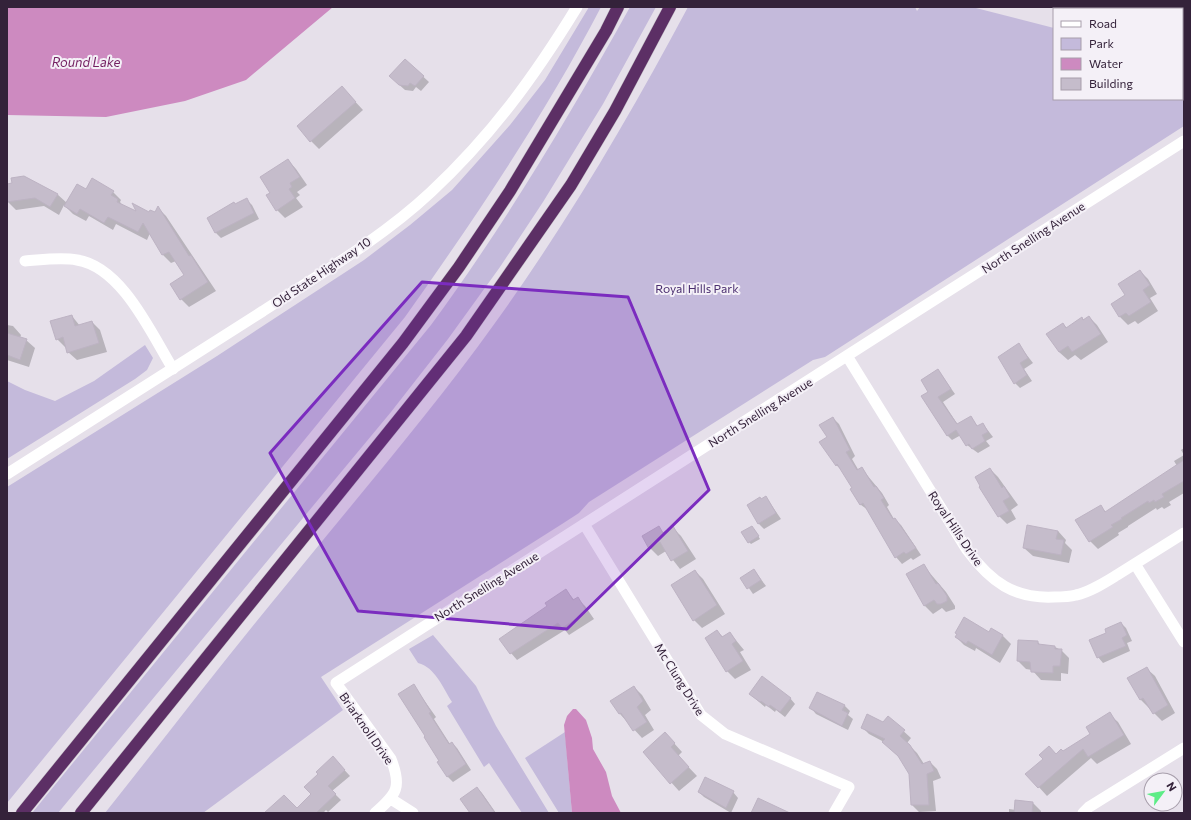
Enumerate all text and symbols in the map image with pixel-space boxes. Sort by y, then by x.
legend [1053,8,1183,100]
text: Road [1089,16,1117,30]
text: Park [1089,36,1115,50]
water label: Round Lake [52,54,120,70]
text: Water [1089,56,1123,70]
text: Building [1089,76,1133,90]
street label: North Snelling Avenue [979,198,1087,276]
street label: Old State Highway 10 [269,234,373,310]
park label: Royal Hills Park [655,281,739,295]
street label: North Snelling Avenue [705,374,815,450]
street label: Royal Hills Drive [926,488,986,568]
street label: North Snelling Avenue [431,548,541,624]
street label: Mc Clung Drive [652,640,708,718]
street label: Briarknoll Drive [337,689,397,767]
north arrow [1143,772,1183,812]
text: N [1164,779,1180,793]

